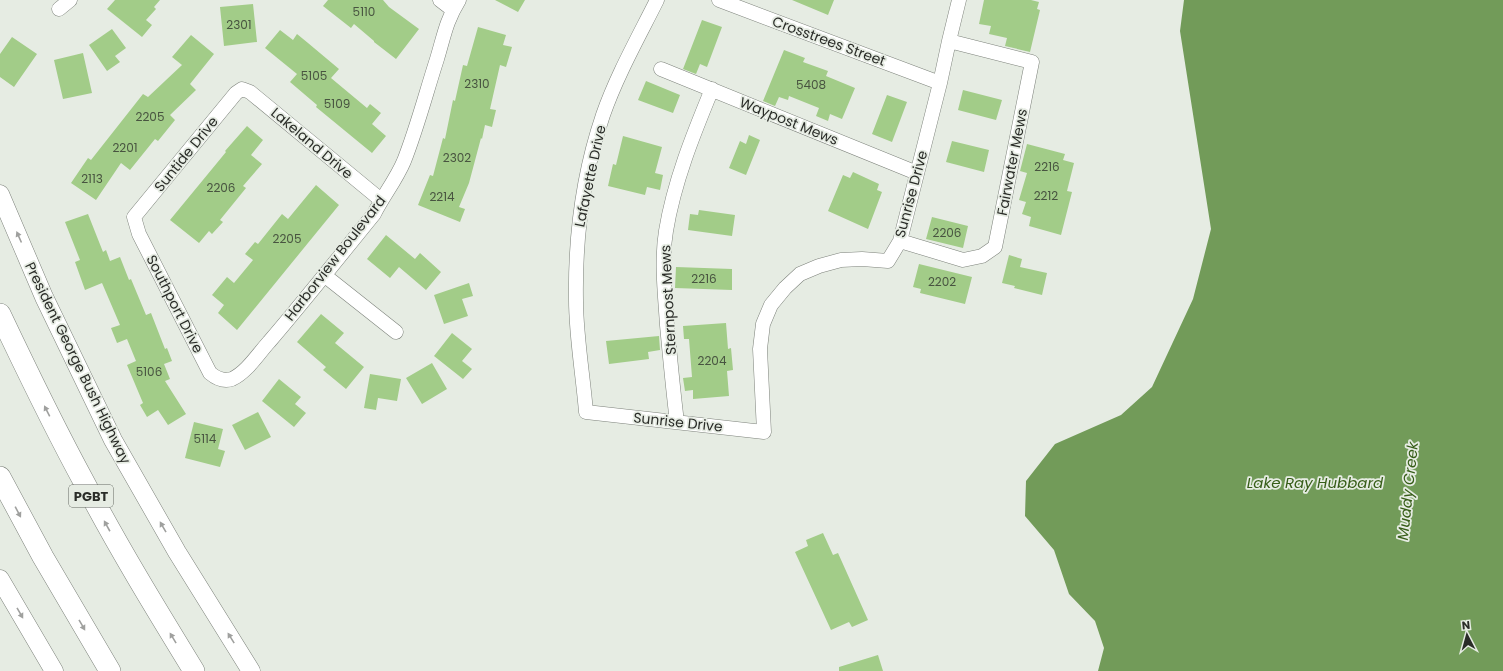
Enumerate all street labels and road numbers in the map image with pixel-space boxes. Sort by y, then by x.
street label: Crosstrees Street [770,11,888,71]
street label: Waypost Mews [737,92,841,150]
street label: Lakeland Drive [267,103,358,184]
street label: Fairwater Mews [992,107,1032,217]
street label: Suntide Drive [149,112,223,196]
street label: Lafayette Drive [569,123,611,229]
street label: Sunrise Drive [890,148,932,240]
street label: Harborview Boulevard [280,191,390,325]
street label: Sternpost Mews [655,244,681,356]
street label: Southport Drive [142,251,209,357]
street label: President George Bush Highway [20,259,136,467]
street label: Sunrise Drive [632,407,724,437]
road number: PGBT [69,485,113,507]

